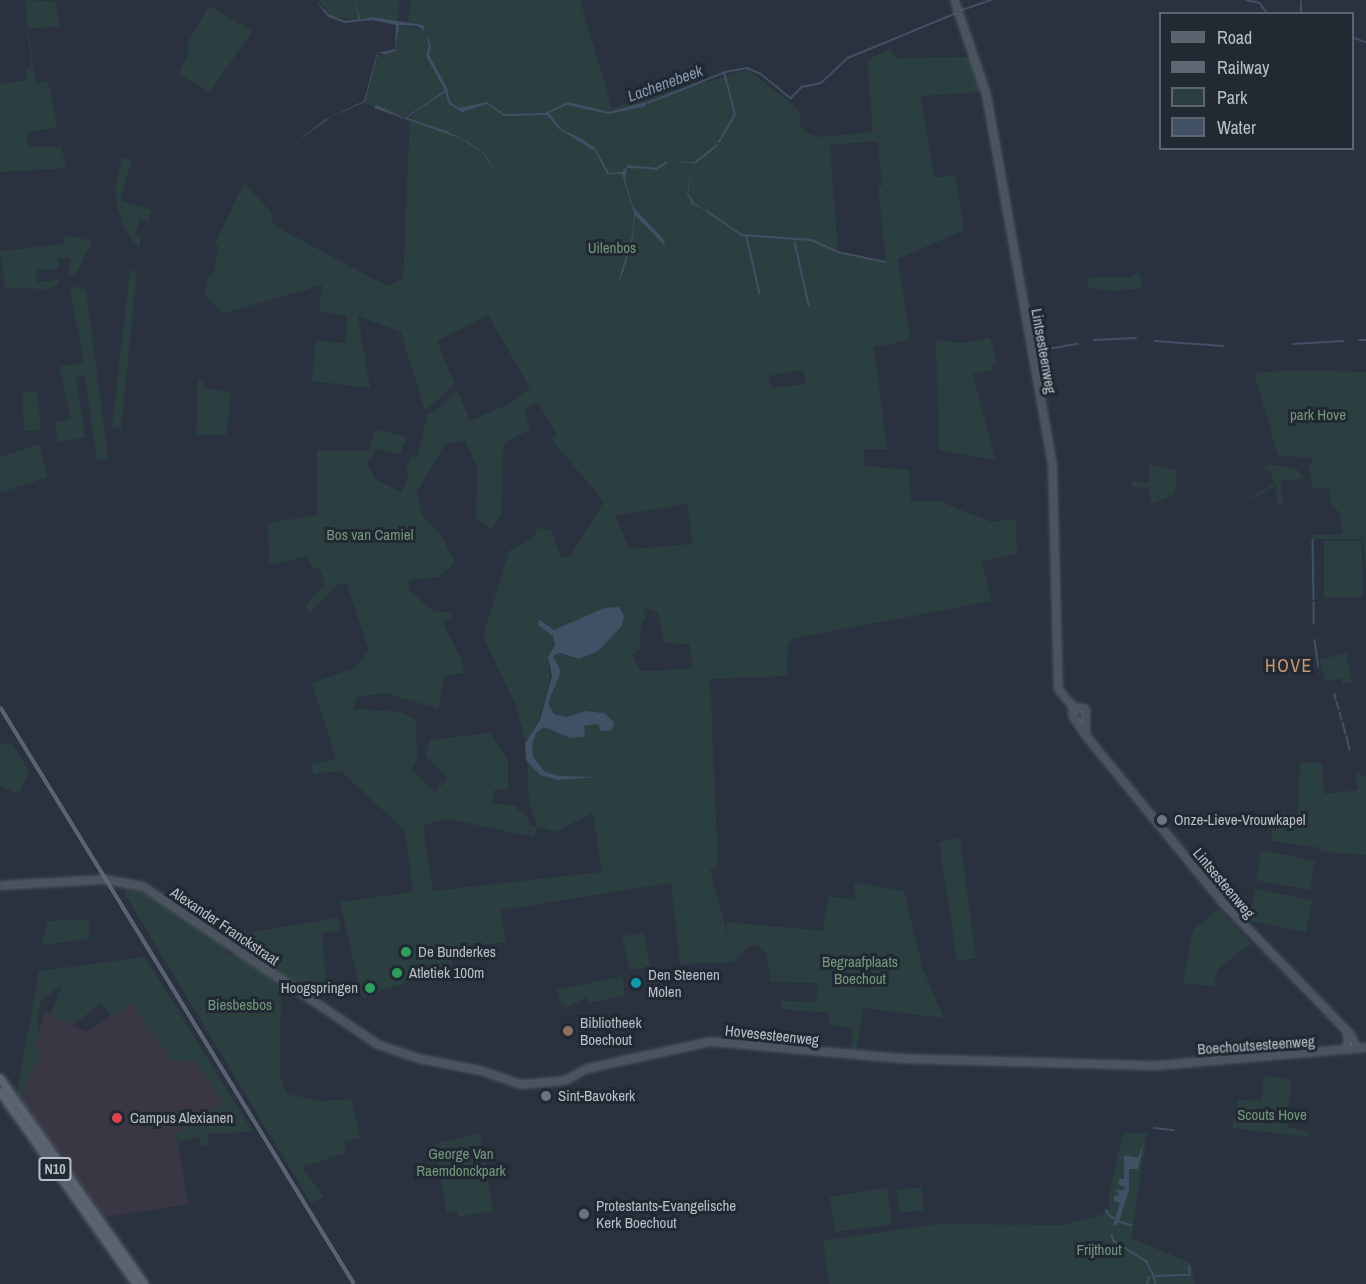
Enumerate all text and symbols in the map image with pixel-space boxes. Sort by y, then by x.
legend [1159,12,1354,150]
text: Road [1217,25,1252,50]
text: Railway [1217,55,1270,80]
water label: Lachenebeek [625,61,705,105]
text: Park [1217,85,1247,110]
text: Water [1217,115,1256,140]
park label: Uilenbos [588,239,636,257]
street label: Lintsesteenweg [1028,307,1060,395]
park label: park Hove [1290,406,1346,424]
park label: Bos van Camiel [327,526,413,544]
district label: HOVE [1265,655,1313,677]
place label: Onze-Lieve-Vrouwkapel [1174,811,1305,829]
marker: Onze-Lieve-Vrouwkapel [1155,813,1169,827]
street label: Lintsesteenweg [1189,844,1259,922]
street label: Alexander Franckstraat [167,883,283,969]
place label: De Bunderkes [418,943,496,961]
marker: De Bunderkes [399,945,413,959]
park label: Begraafplaats Boechout [822,952,898,987]
place label: Atletiek 100m [409,964,484,982]
place label: Den Steenen Molen [648,965,720,1000]
marker: Atletiek 100m [390,966,404,980]
marker: Den Steenen Molen [629,976,643,990]
place label: Hoogspringen [281,979,358,997]
marker: Hoogspringen [363,981,377,995]
park label: Biesbesbos [208,996,272,1014]
place label: Bibliotheek Boechout [580,1013,642,1048]
street label: Hovesesteenweg [724,1021,820,1049]
marker: Bibliotheek Boechout [561,1024,575,1038]
street label: Boechoutsesteenweg [1197,1032,1315,1058]
place label: Sint-Bavokerk [558,1087,635,1105]
marker: Sint-Bavokerk [539,1089,553,1103]
park label: Scouts Hove [1237,1106,1307,1124]
marker: Campus Alexianen [108,1109,126,1127]
place label: Campus Alexianen [130,1109,234,1127]
park label: George Van Raemdonckpark [416,1144,506,1179]
road number: N10 [37,1158,73,1180]
place label: Protestants-Evangelische Kerk Boechout [596,1196,736,1231]
marker: Protestants-Evangelische Kerk Boechout [577,1207,591,1221]
park label: Frijthout [1076,1241,1122,1259]

